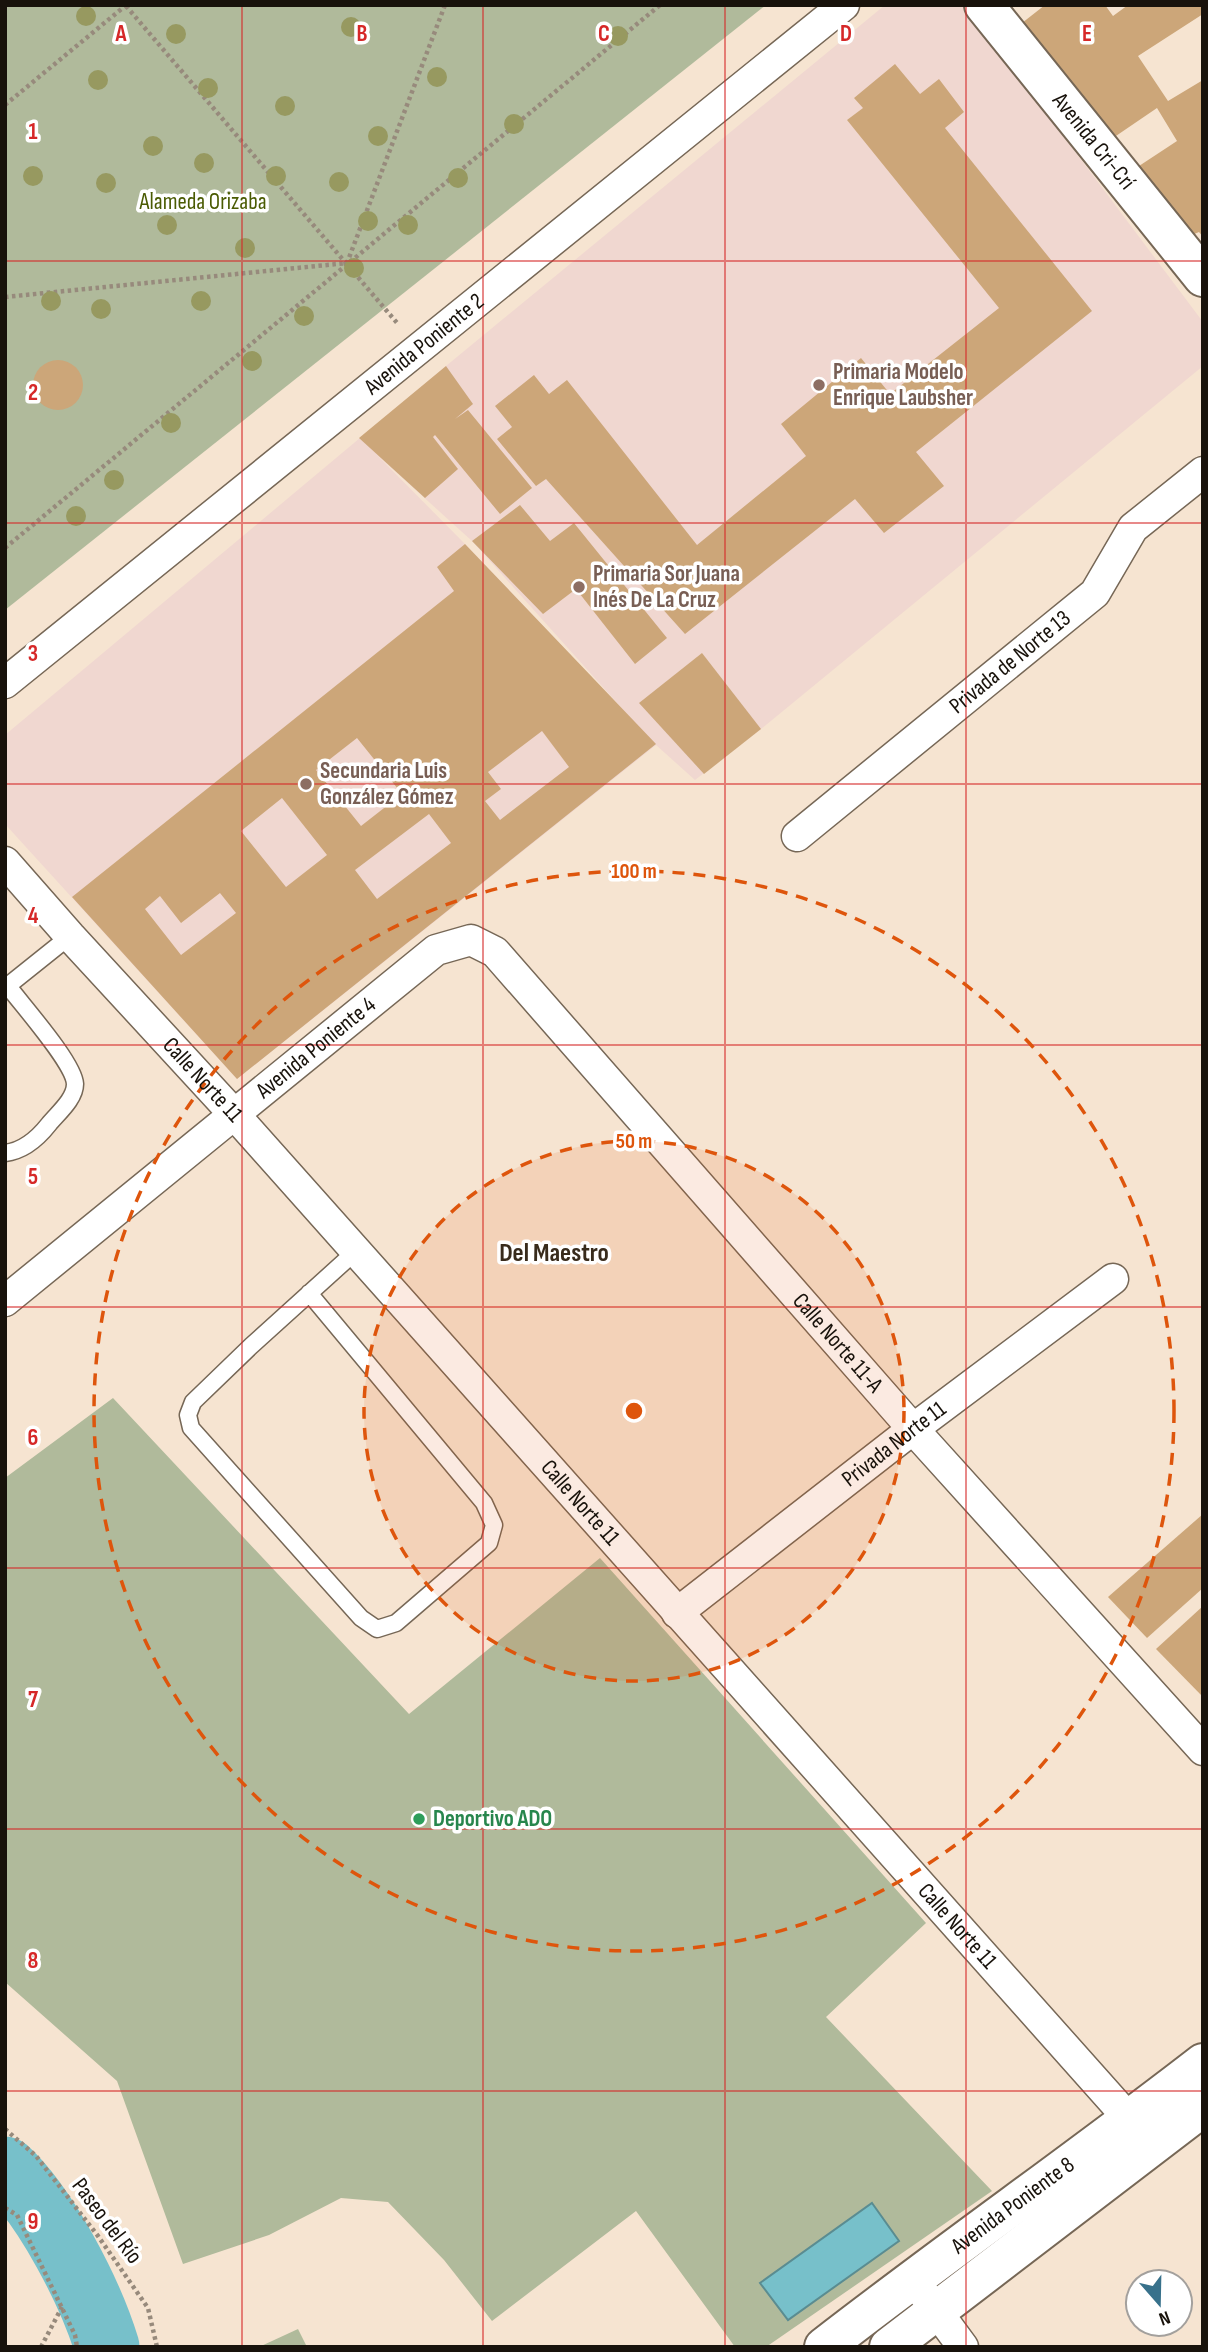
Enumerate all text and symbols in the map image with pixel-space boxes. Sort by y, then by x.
text: A [115,20,128,48]
text: B [357,20,368,48]
text: C [598,20,610,48]
text: D [840,20,852,48]
text: E [1082,20,1092,48]
street label: Avenida Cri-Crí [1046,86,1142,196]
text: 1 [28,118,38,146]
park label: Alameda Orizaba [138,188,267,216]
street label: Avenida Poniente 2 [358,288,490,402]
place label: Primaria Modelo Enrique Laubsher [833,358,973,412]
marker: Primaria Modelo Enrique Laubsher [811,377,827,393]
text: 2 [28,379,38,407]
place label: Primaria Sor Juana Inés De La Cruz [593,560,740,614]
marker: Primaria Sor Juana Inés De La Cruz [571,579,587,595]
street label: Privada de Norte 13 [944,604,1076,720]
text: 3 [28,640,38,668]
place label: Secundaria Luis González Gómez [320,757,454,811]
marker: Secundaria Luis González Gómez [298,776,314,792]
text: 100 m [611,859,657,884]
text: 4 [28,902,39,930]
street label: Avenida Poniente 4 [250,991,382,1105]
street label: Calle Norte 11 [157,1032,248,1128]
text: 50 m [616,1129,652,1154]
text: 5 [28,1163,38,1191]
district label: Del Maestro [499,1238,609,1269]
street label: Calle Norte 11-A [787,1288,889,1399]
street label: Privada Norte 11 [836,1395,952,1493]
centre of rings [622,1399,646,1423]
text: 6 [28,1424,38,1452]
street label: Calle Norte 11 [535,1454,626,1551]
text: 7 [28,1686,38,1714]
place label: Deportivo ADO [433,1805,552,1833]
marker: Deportivo ADO [411,1811,427,1827]
street label: Calle Norte 11 [912,1877,1003,1975]
text: 8 [28,1947,39,1975]
street label: Avenida Poniente 8 [945,2151,1080,2261]
street label: Paseo del Río [66,2173,148,2269]
text: 9 [28,2208,38,2236]
north arrow [1124,2268,1194,2338]
text: N [1156,2305,1173,2330]

